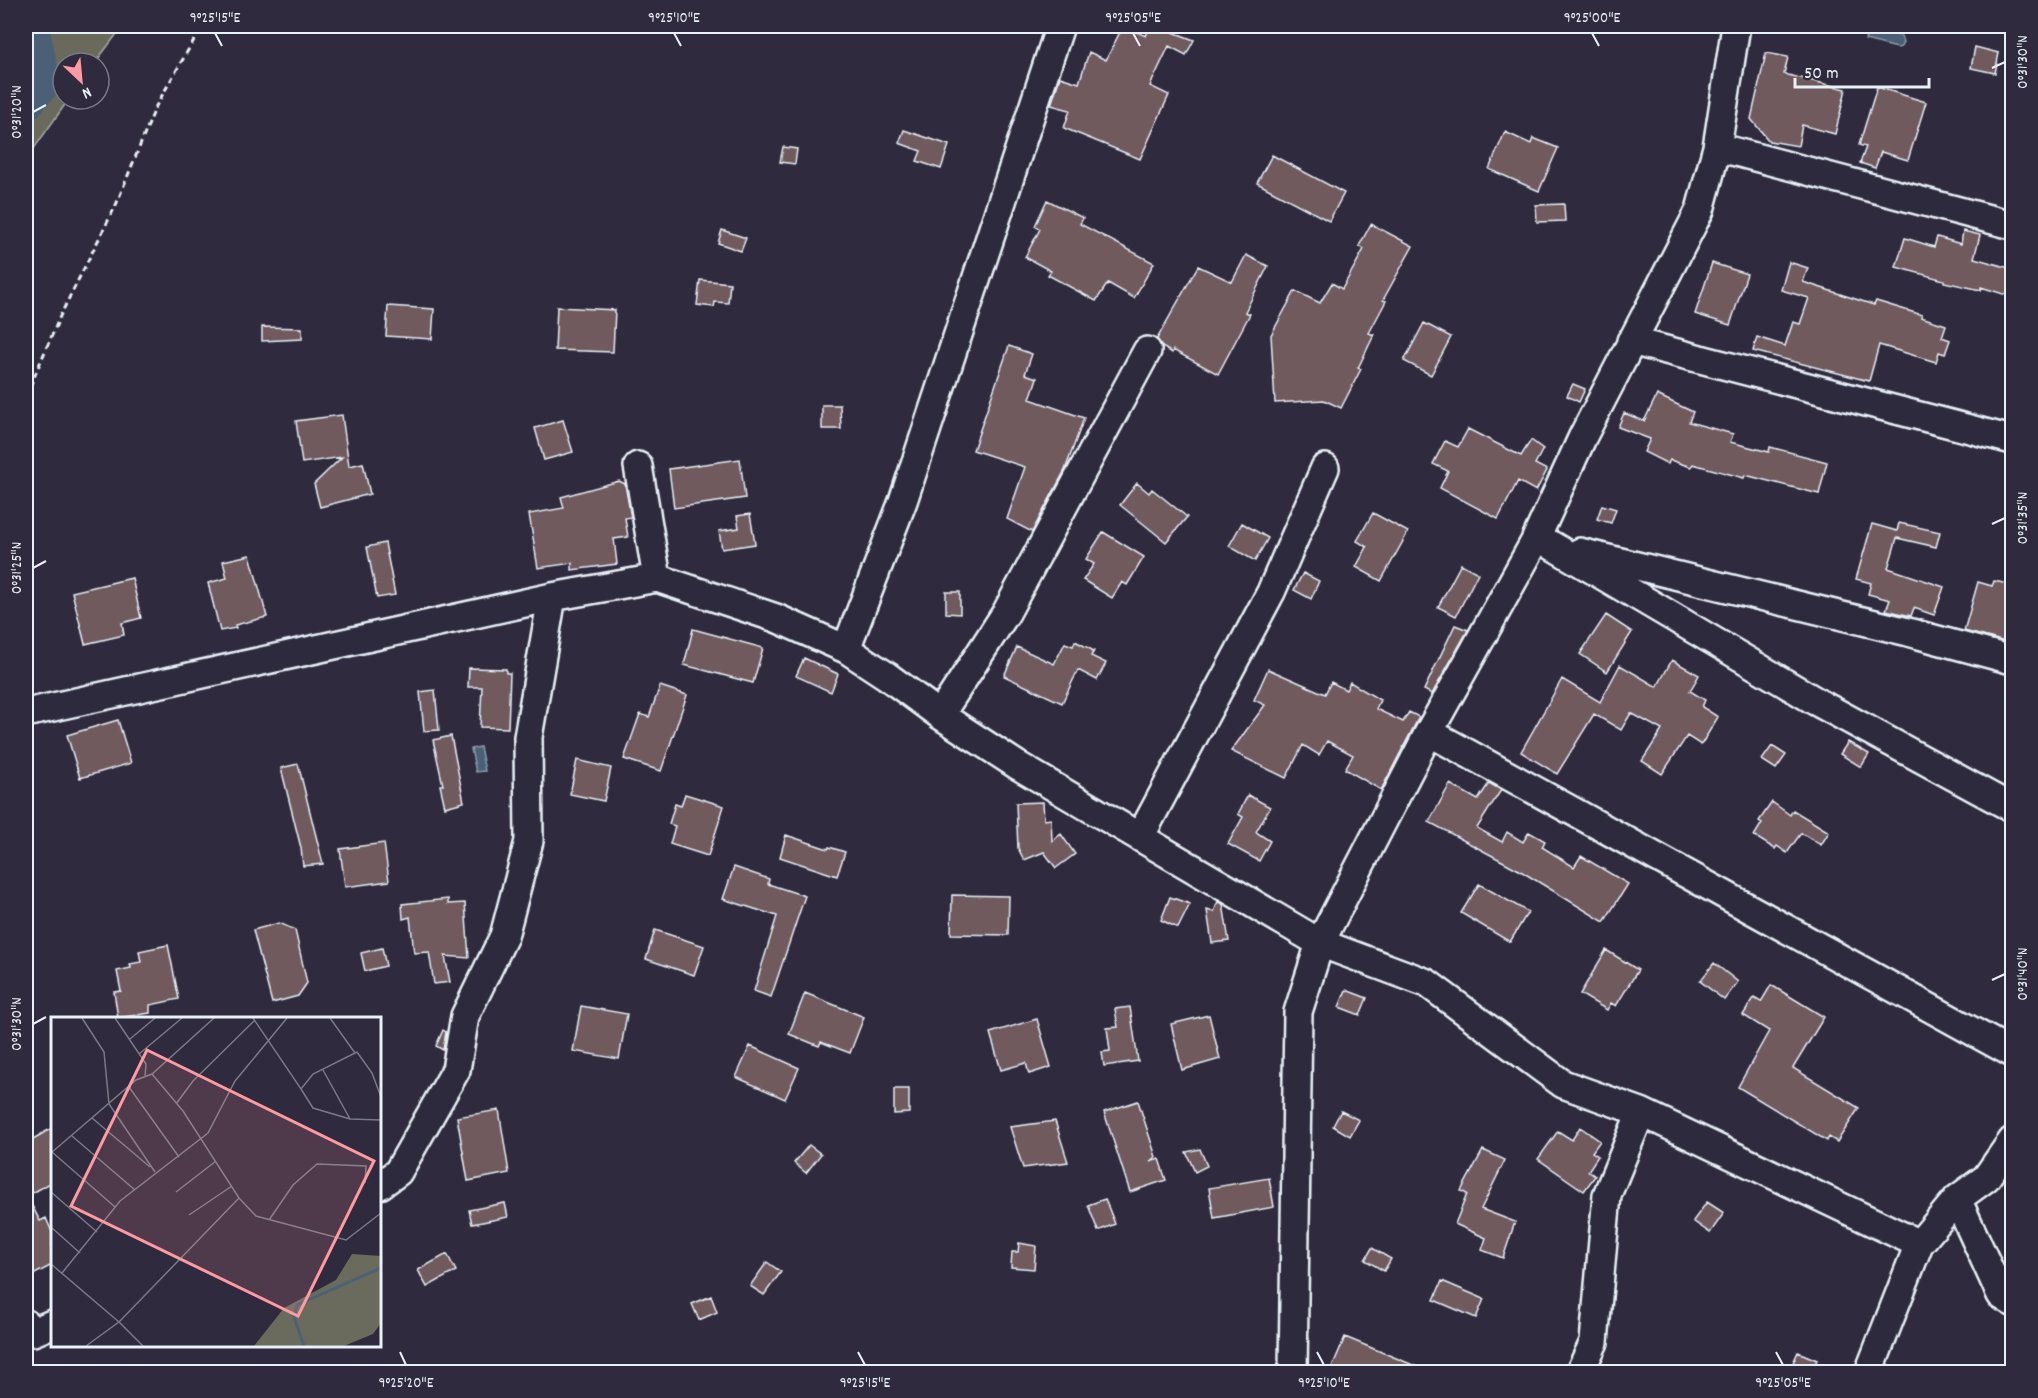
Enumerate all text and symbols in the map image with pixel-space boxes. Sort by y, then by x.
text: 9°25'15"E [190,8,240,30]
text: 9°25'10"E [648,8,700,30]
text: 9°25'05"E [1105,8,1161,30]
text: 9°25'00"E [1564,8,1621,30]
text: 0°31'30"N [2013,35,2035,89]
north arrow [51,51,111,111]
scale bar [1795,51,1928,89]
text: 50 m [1804,62,1839,87]
text: N [78,80,95,104]
text: 0°31'20"N [7,85,29,139]
text: 0°31'35"N [2013,492,2035,544]
text: 0°31'25"N [7,542,29,594]
text: 0°31'40"N [2013,947,2035,1001]
text: 0°31'30"N [7,997,29,1051]
inset map [51,1017,381,1347]
text: 9°25'20"E [378,1373,434,1395]
text: 9°25'15"E [840,1373,890,1395]
text: 9°25'10"E [1298,1373,1350,1395]
text: 9°25'05"E [1755,1373,1811,1395]

